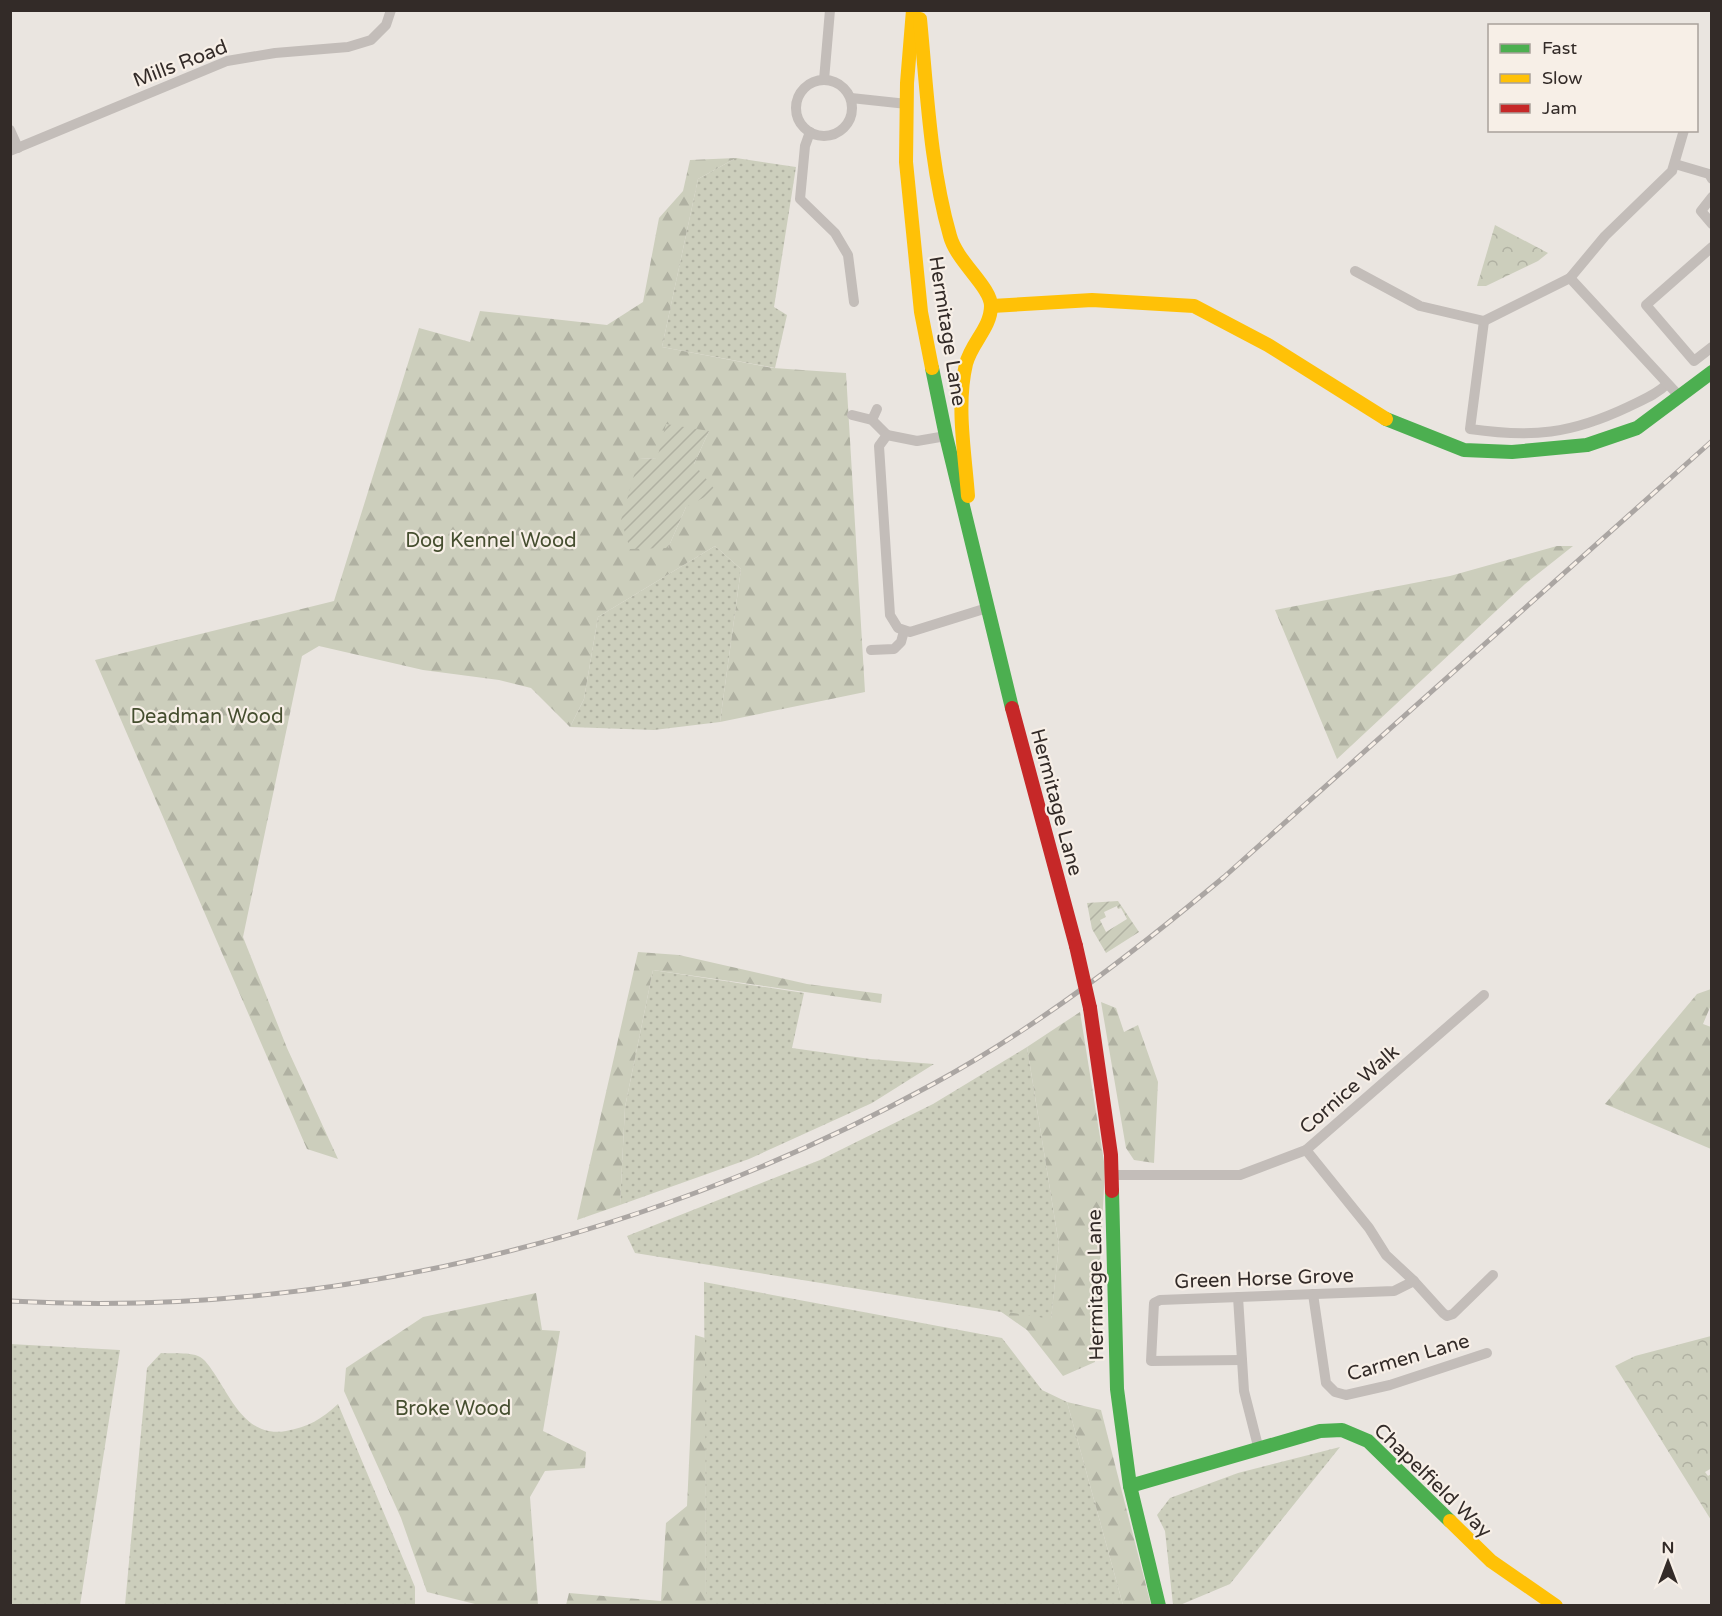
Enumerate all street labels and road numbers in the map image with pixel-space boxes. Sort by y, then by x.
street label: Mills Road [130,35,231,93]
street label: Hermitage Lane [923,255,971,408]
street label: Hermitage Lane [1025,726,1087,878]
street label: Cornice Walk [1295,1040,1404,1140]
street label: Hermitage Lane [1083,1209,1109,1361]
street label: Green Horse Grove [1174,1264,1354,1294]
street label: Carmen Lane [1344,1329,1472,1387]
street label: Chapelfield Way [1368,1418,1496,1543]

